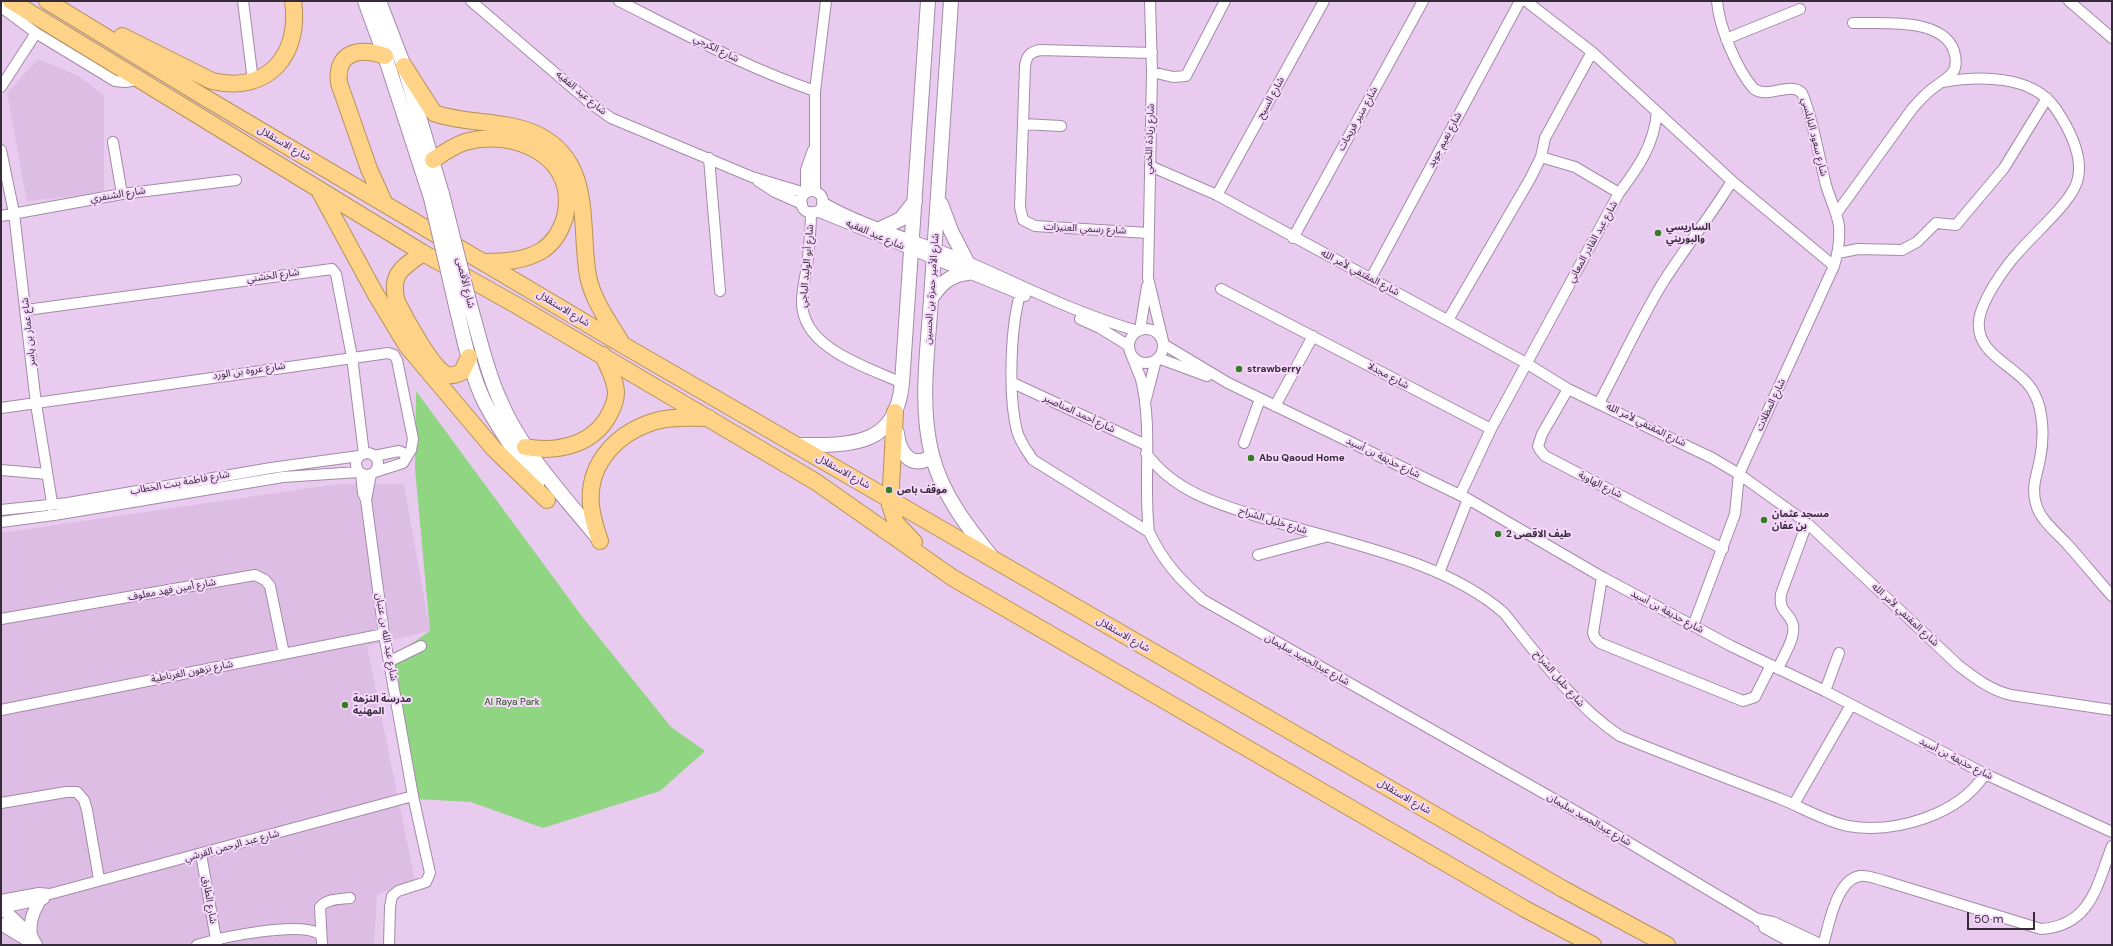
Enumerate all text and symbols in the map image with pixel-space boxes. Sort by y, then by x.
street label: شارع الكرجي [691,33,741,65]
street label: شارع عيد الفقيه [553,68,609,118]
street label: شارع السيح [1255,75,1287,121]
street label: شارع منير فريحات [1335,85,1381,153]
street label: شارع سعود النابلسي [1798,97,1830,177]
street label: شارع زيادة اللخمي [1143,104,1157,174]
street label: شارع نعيم جويد [1425,110,1465,170]
street label: شارع الاستقلال [255,124,313,164]
street label: شارع الشنفري [90,185,146,205]
street label: شارع عبد القادر المعاني [1566,199,1620,285]
street label: شارع عيد الفقيه [844,217,906,253]
street label: شارع رسمي العنيزات [1043,221,1127,237]
place label: الساريسي والبوريني [1666,221,1711,244]
street label: شارع أبو الوليد الباجي [797,224,817,308]
marker: الساريسي والبوريني [1653,228,1663,238]
street label: شارع الأمير حمزة بن الحسين [922,233,942,345]
street label: شارع المقتفي لأمر الله [1319,247,1401,299]
street label: شارع الأقصى [453,256,477,310]
street label: شارع الخشني [246,266,300,286]
street label: شارع الاستقلال [534,288,592,330]
street label: شاع عمار بن ياسر [19,297,39,367]
street label: شارع عروة بن الورد [212,360,286,382]
street label: شارع مجدلا [1365,360,1411,392]
place label: strawberry [1247,363,1301,375]
marker: strawberry [1234,364,1244,374]
street label: شارع المظلات [1754,377,1788,433]
street label: شارع أحمد المناصير [1041,392,1117,436]
street label: شارع المقتفي لأمر الله [1604,401,1688,449]
street label: شارع حذيفة بن أسيد [1344,435,1422,481]
street label: شارع الاستقلال [814,452,872,492]
place label: Abu Qaoud Home [1259,452,1345,464]
marker: Abu Qaoud Home [1246,453,1256,463]
street label: شارع فاطمة بنت الخطاب [129,468,231,498]
street label: شارع الهاوية [1576,469,1624,501]
place label: موقف باص [897,484,947,496]
marker: موقف باص [884,485,894,495]
street label: شارع خليل الشراح [1237,505,1309,537]
place label: مسجد عثمان بن عفان [1772,508,1829,532]
marker: مسجد عثمان بن عفان [1759,515,1769,525]
place label: طيف الاقصى 2 [1506,528,1571,540]
marker: طيف الاقصى 2 [1493,529,1503,539]
street label: شارع أمين فهد معلوف [127,576,217,604]
street label: شارع المقتفي لأمر الله [1869,581,1941,649]
street label: شارع حذيفة بن أسيد [1629,588,1705,636]
street label: شارع عبد الله بن عتبان [372,592,400,682]
street label: شارع الاستقلال [1094,615,1152,655]
street label: شارع عبدالحميد سليمان [1263,632,1351,688]
street label: شارع خليل الشراح [1531,648,1587,710]
street label: شارع نزهون الغرناطية [150,658,234,686]
place label: مدرسة النزهة المهنية [353,693,411,716]
park label: Al Raya Park [484,696,540,708]
marker: مدرسة النزهة المهنية [340,700,350,710]
street label: شارع حذيفة بن أسيد [1917,735,1995,783]
street label: شارع الاستقلال [1375,777,1433,817]
street label: شارع عبدالحميد سليمان [1545,791,1633,849]
street label: شارع عبد الرحمن القرشي [183,828,281,864]
street label: شارع الطارق [199,875,219,925]
scale bar [1969,904,2037,930]
text: 50 m [1974,911,2003,927]

